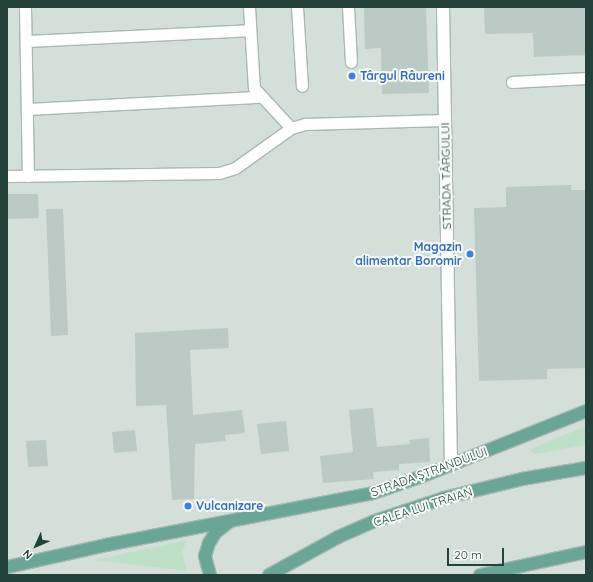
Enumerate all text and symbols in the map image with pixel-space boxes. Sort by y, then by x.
place label: Târgul Râureni [360,69,445,83]
marker: Târgul Râureni [347,71,357,81]
street label: STRADA TÂRGULUI [438,122,454,230]
place label: Magazin alimentar Boromir [355,240,462,268]
marker: Magazin alimentar Boromir [465,249,475,259]
street label: STRADA ȘTRANDULUI [369,444,489,500]
street label: CALEA LUI TRAIAN [372,484,474,530]
place label: Vulcanizare [196,499,263,513]
marker: Vulcanizare [183,501,193,511]
north arrow [16,526,56,566]
scale bar [449,540,506,566]
text: N [20,547,35,562]
text: 20 m [454,547,482,562]

